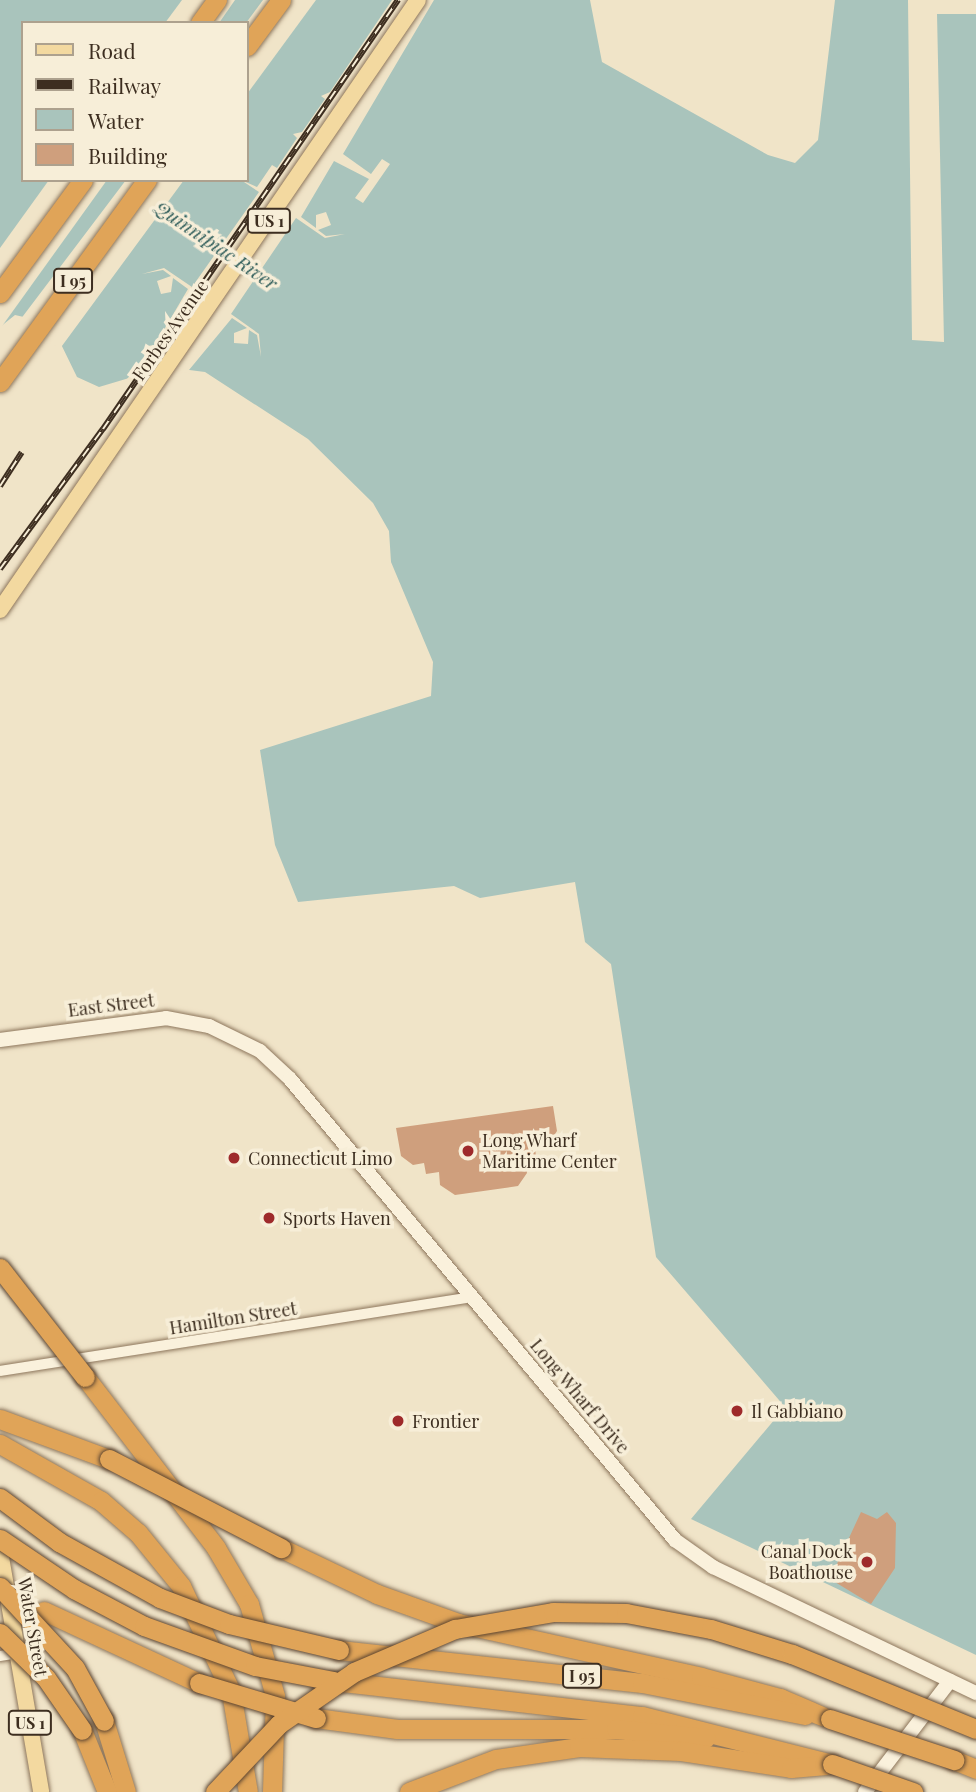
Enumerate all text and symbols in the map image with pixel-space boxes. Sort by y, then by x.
legend [21,21,248,182]
text: Road [88,36,136,64]
text: Railway [88,71,161,99]
text: Water [88,106,144,134]
text: Building [88,141,167,169]
water label: Quinnipiac River [150,196,282,294]
road number: US 1 [246,209,292,234]
road number: I 95 [52,268,94,294]
street label: Forbes Avenue [127,275,213,385]
street label: East Street [66,989,156,1021]
place label: Long Wharf Maritime Center [482,1130,617,1172]
marker: Long Wharf Maritime Center [460,1143,476,1159]
place label: Connecticut Limo [248,1147,393,1169]
marker: Connecticut Limo [226,1150,242,1166]
place label: Sports Haven [283,1207,391,1229]
marker: Sports Haven [261,1210,277,1226]
street label: Hamilton Street [168,1297,298,1339]
street label: Long Wharf Drive [526,1334,634,1458]
place label: Il Gabbiano [751,1400,843,1422]
marker: Il Gabbiano [729,1403,745,1419]
place label: Frontier [412,1410,479,1432]
marker: Frontier [390,1413,406,1429]
place label: Canal Dock Boathouse [761,1541,853,1584]
marker: Canal Dock Boathouse [859,1554,875,1570]
street label: Water Street [14,1576,52,1678]
road number: I 95 [561,1664,603,1688]
road number: US 1 [7,1710,53,1736]

